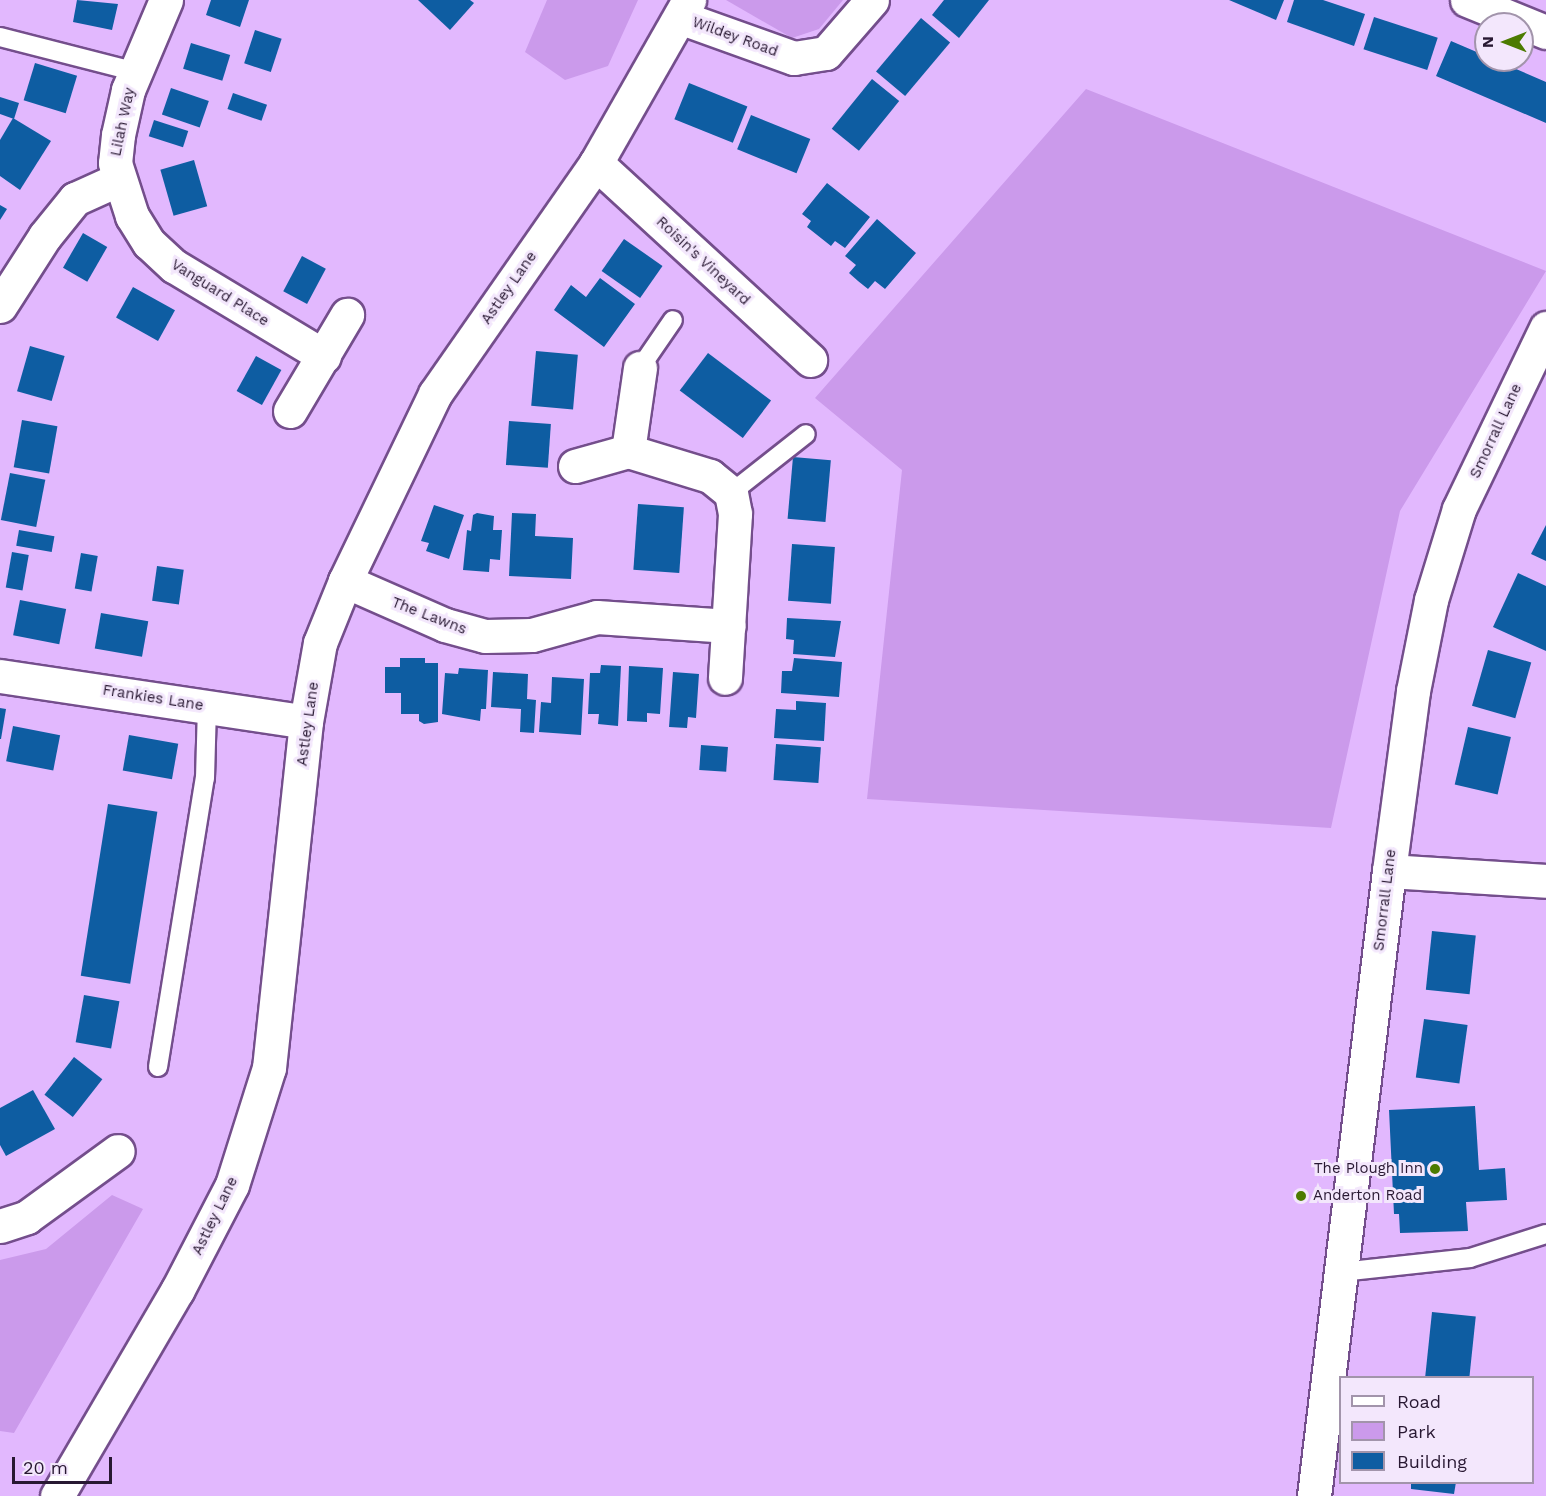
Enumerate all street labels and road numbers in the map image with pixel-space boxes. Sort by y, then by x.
street label: Wildey Road [690,13,780,61]
street label: Lilah Way [107,86,139,158]
street label: Roisin's Vineyard [652,213,754,309]
street label: Astley Lane [477,248,541,328]
street label: Vanguard Place [168,256,272,330]
street label: Smorrall Lane [1466,380,1526,482]
street label: The Lawns [389,593,469,639]
street label: Frankies Lane [101,681,205,715]
street label: Astley Lane [293,681,323,767]
street label: Smorrall Lane [1370,848,1400,952]
street label: Astley Lane [188,1174,242,1258]

